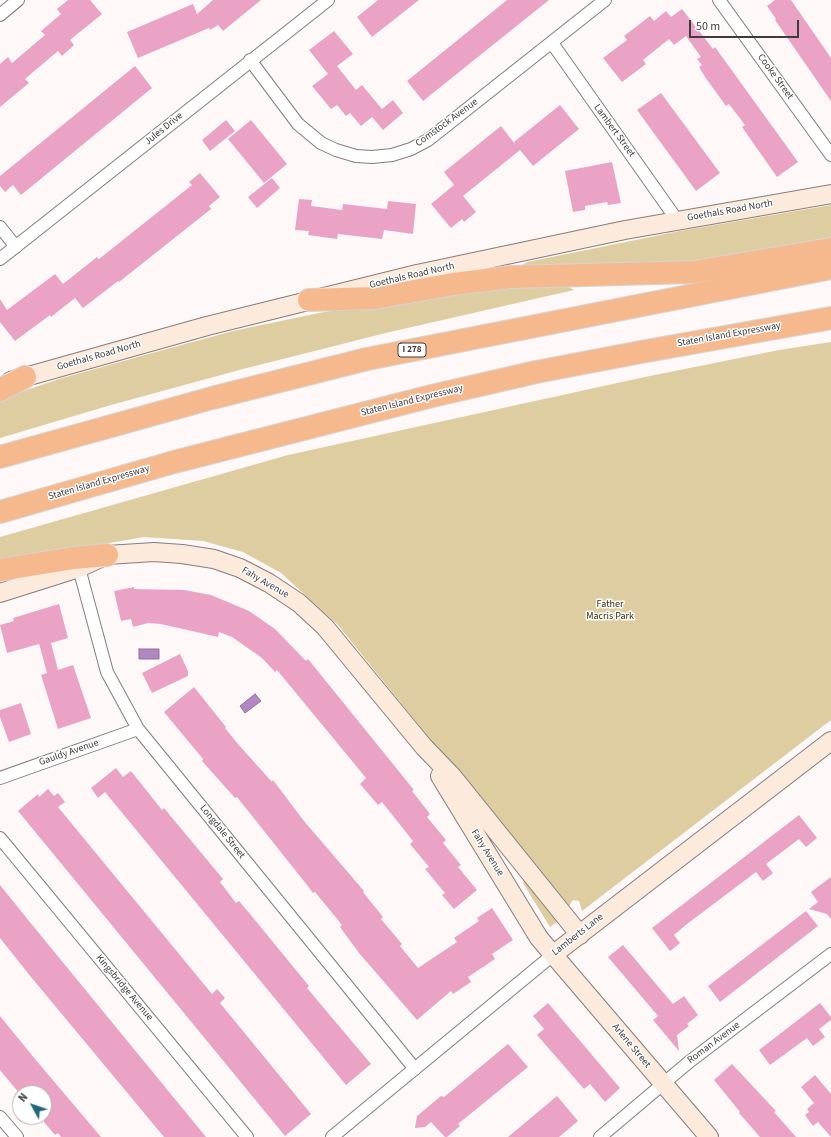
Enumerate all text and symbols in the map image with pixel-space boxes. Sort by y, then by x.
scale bar [691,12,801,38]
text: 50 m [696,18,720,35]
street label: Cooke Street [754,52,796,102]
street label: Comstock Avenue [413,96,481,150]
street label: Lambert Street [591,102,637,160]
street label: Jules Drive [143,110,185,148]
street label: Goethals Road North [686,198,774,224]
street label: Goethals Road North [368,260,456,292]
street label: Staten Island Expressway [676,320,782,350]
street label: Goethals Road North [56,338,142,374]
road number: I 278 [398,343,426,357]
street label: Staten Island Expressway [360,383,464,419]
street label: Staten Island Expressway [47,463,151,503]
street label: Fahy Avenue [239,565,291,601]
park label: Father Macris Park [586,599,634,622]
street label: Gauldy Avenue [38,737,100,769]
street label: Longdale Street [197,803,247,861]
street label: Fahy Avenue [468,828,506,878]
street label: Lamberts Lane [550,911,606,959]
street label: Kingsbridge Avenue [93,952,155,1024]
street label: Roman Avenue [685,1019,743,1067]
street label: Arlene Street [609,1022,653,1070]
north arrow [12,1085,52,1125]
text: N [15,1090,31,1105]

